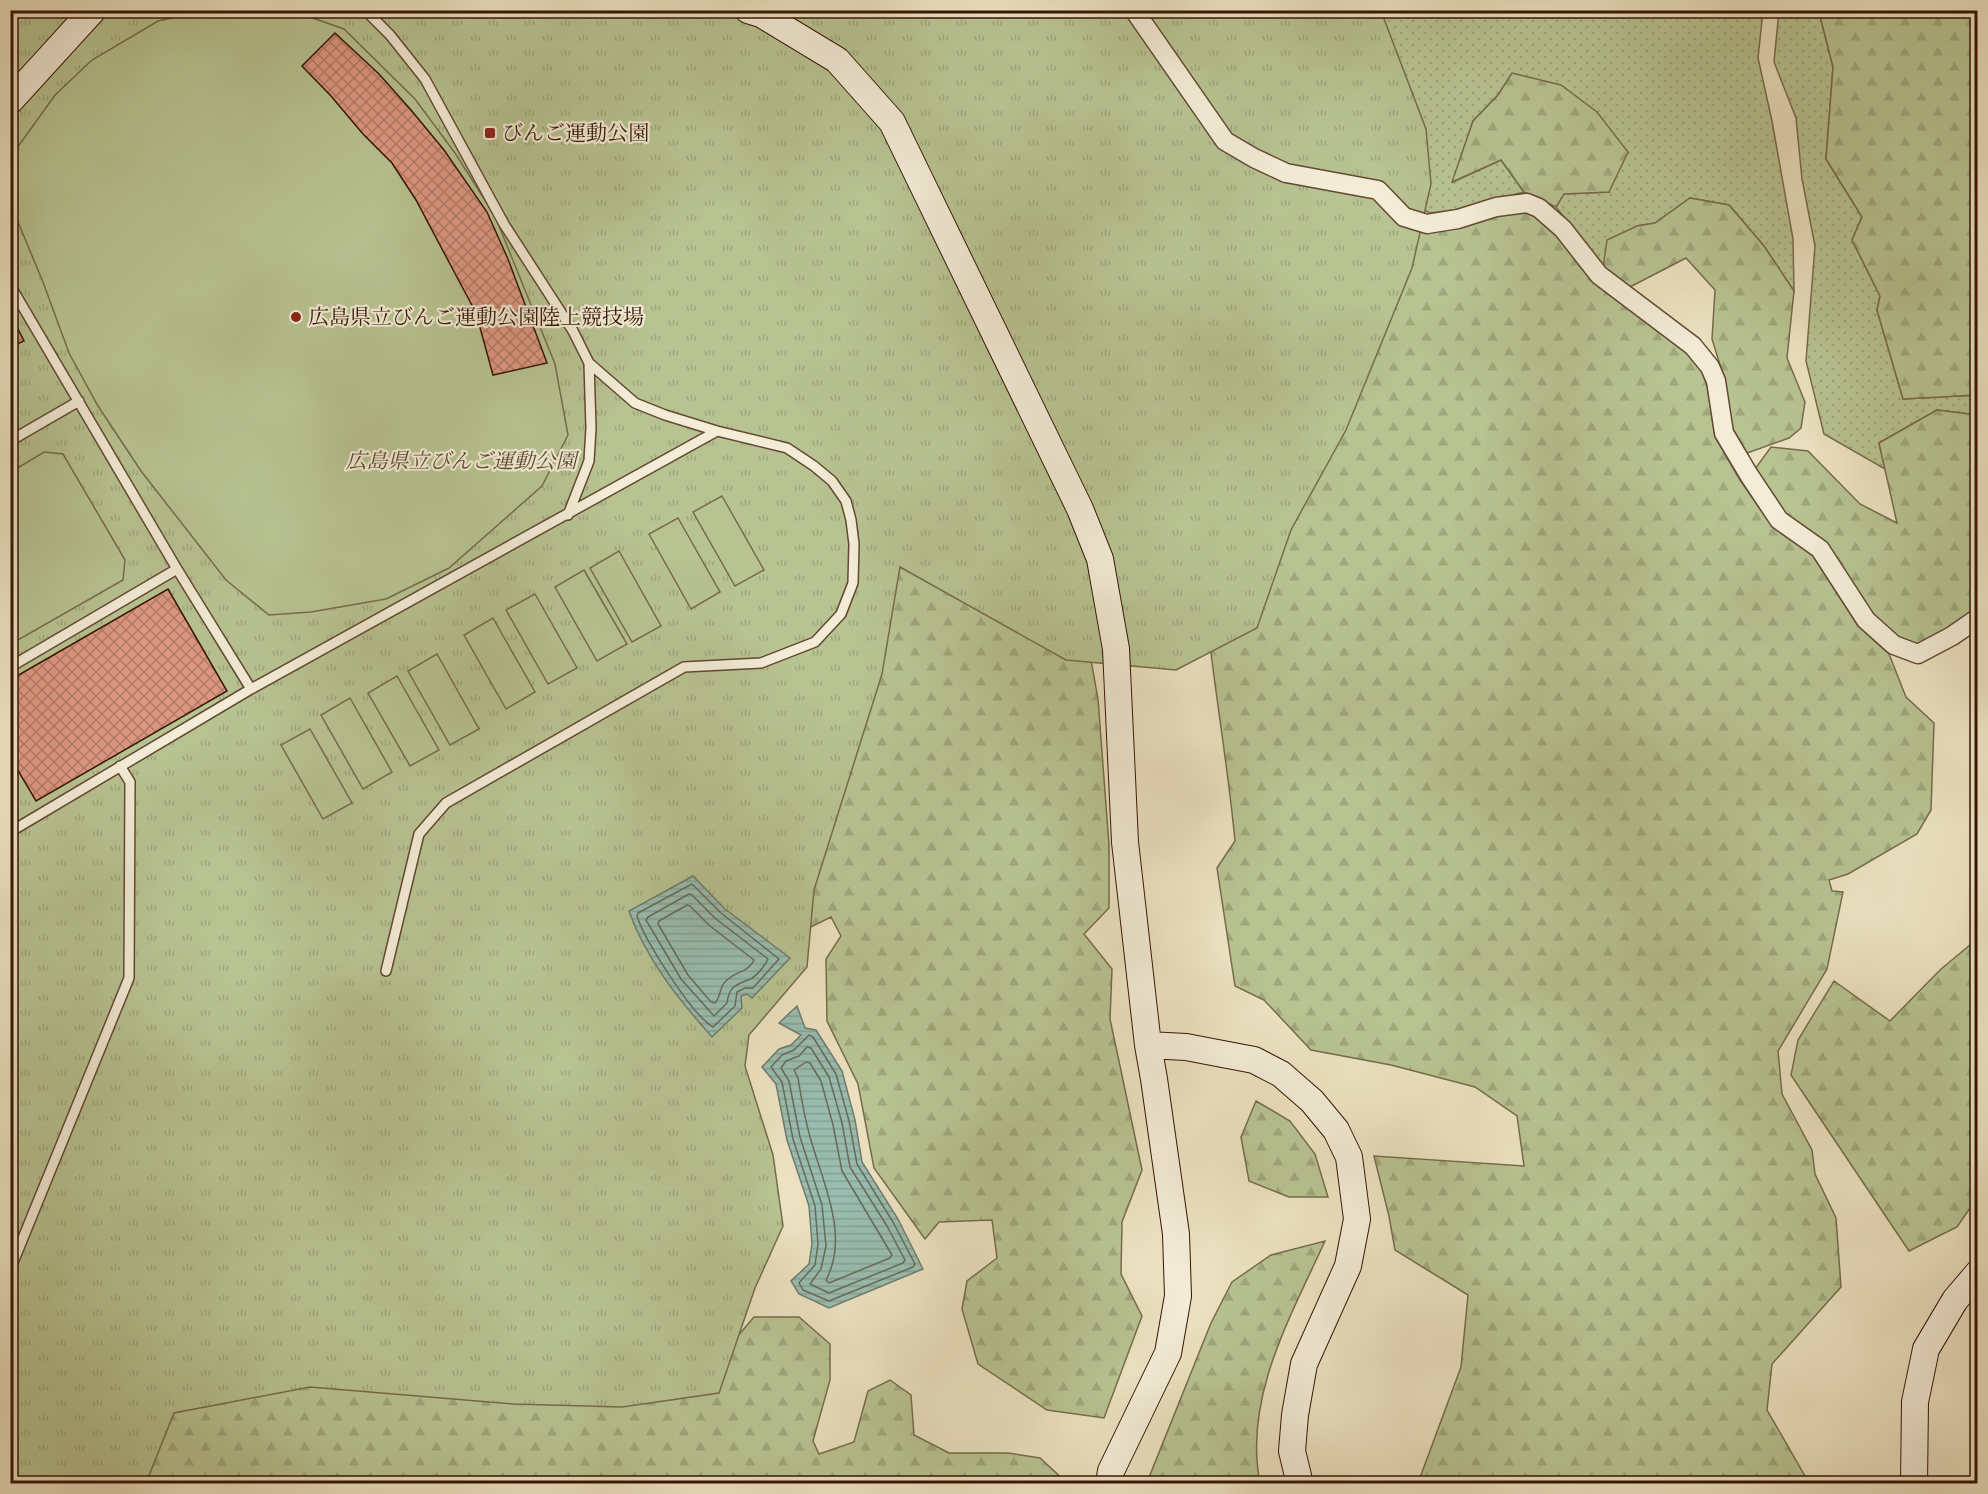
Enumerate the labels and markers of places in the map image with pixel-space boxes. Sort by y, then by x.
place label: びんご運動公園 [502,120,649,150]
marker: びんご運動公園 [483,126,497,140]
place label: 広島県立びんご運動公園陸上競技場 [308,304,644,334]
marker: 広島県立びんご運動公園陸上競技場 [289,310,303,324]

